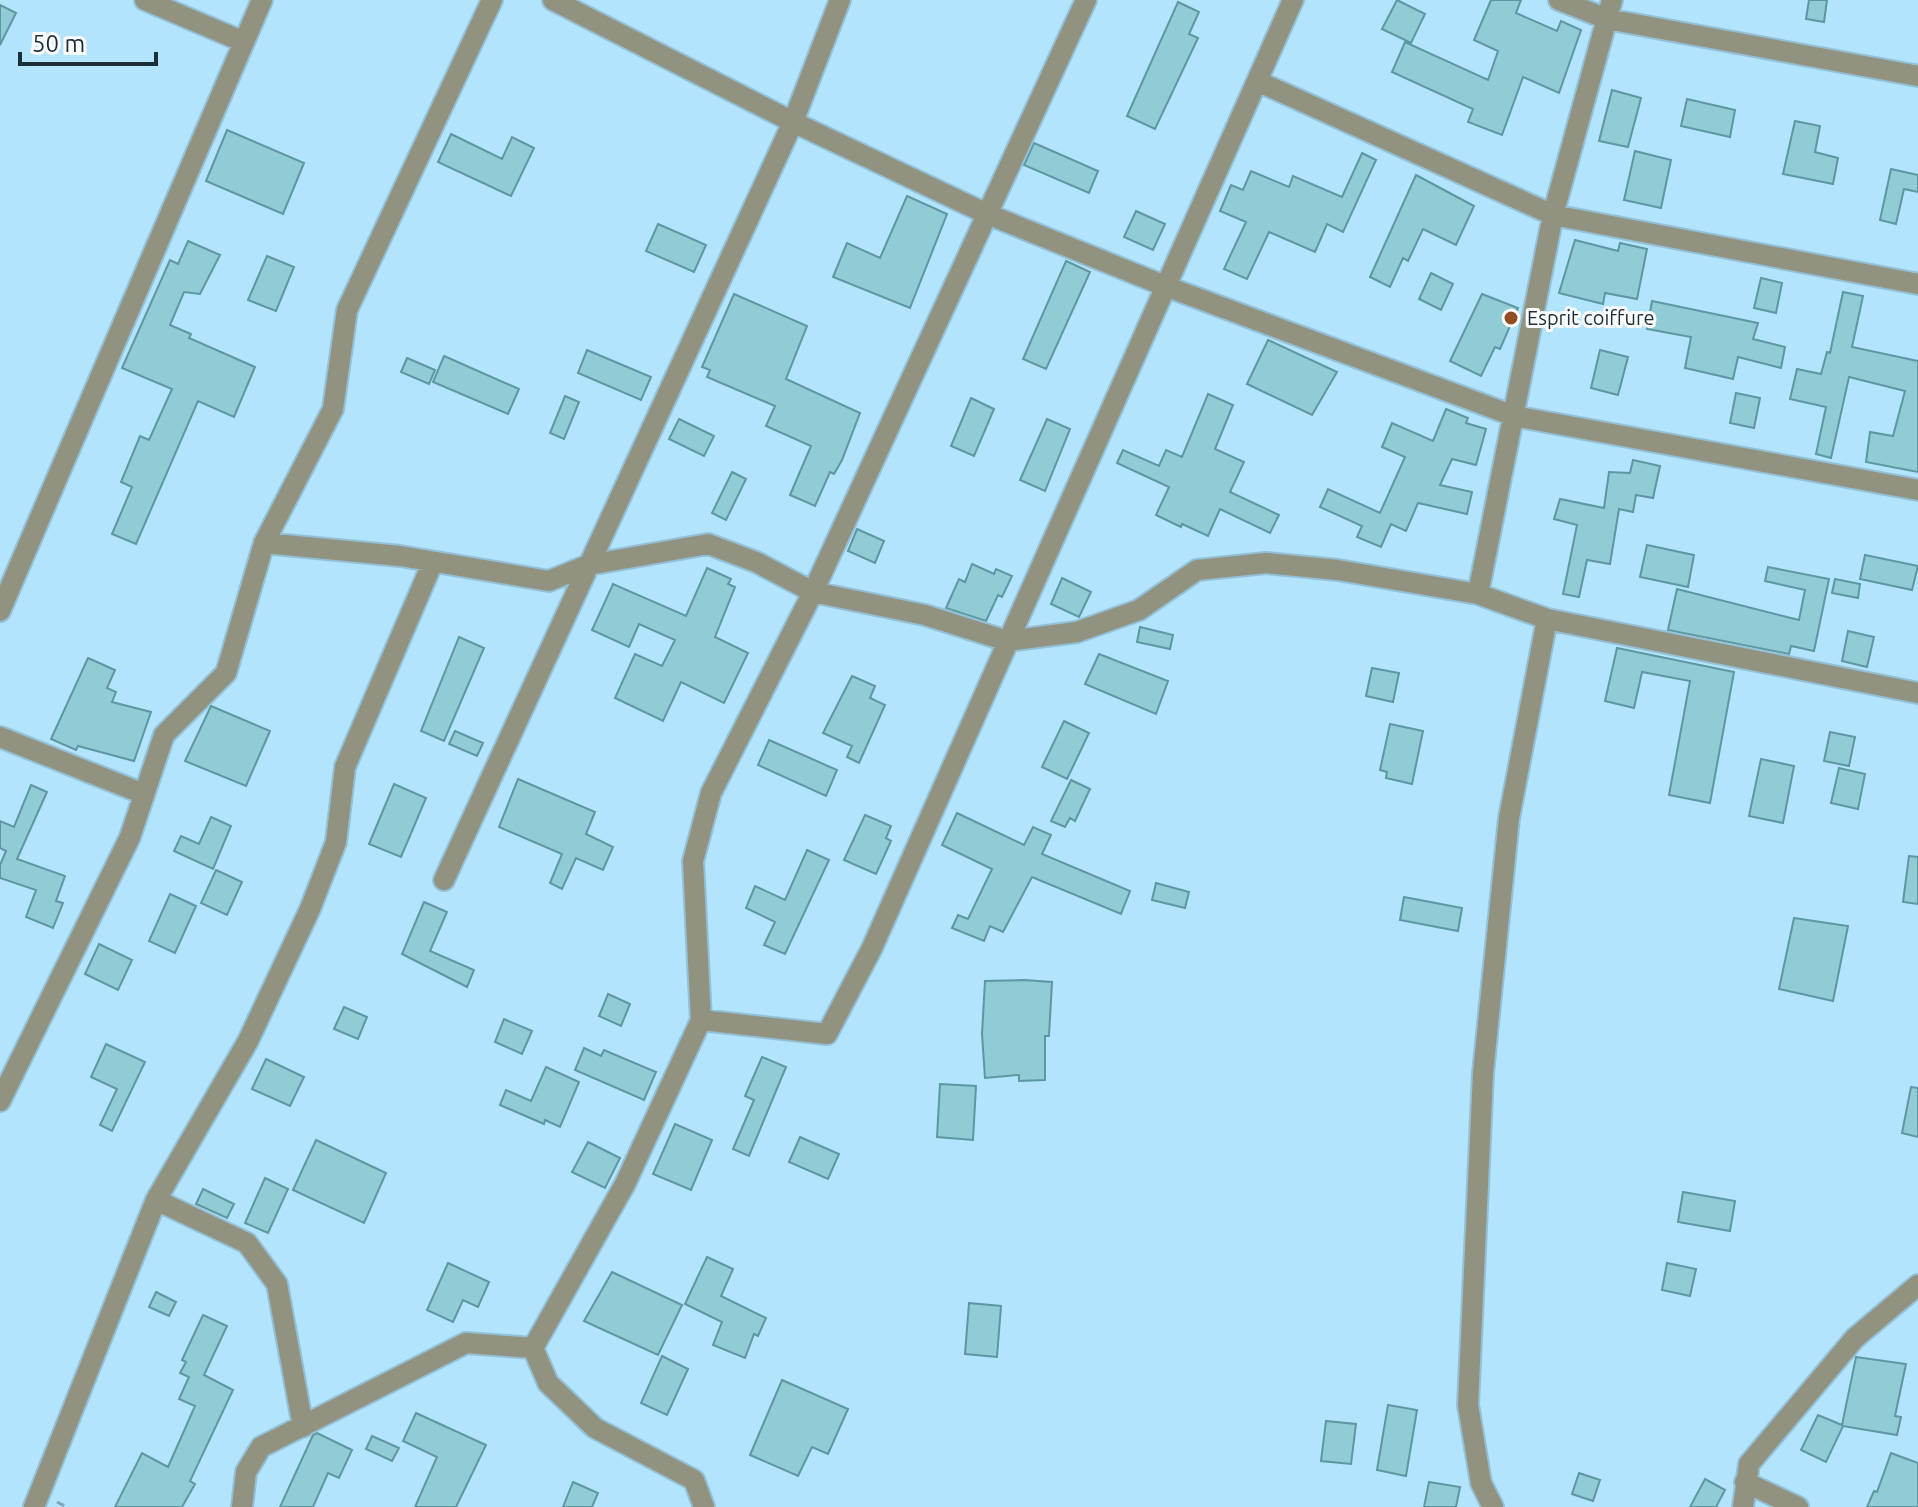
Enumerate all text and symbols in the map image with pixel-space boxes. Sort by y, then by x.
scale bar [20,16,156,66]
text: 50 m [32,30,85,57]
place label: Esprit coiffure [1527,306,1655,329]
marker: Esprit coiffure [1502,309,1520,327]

